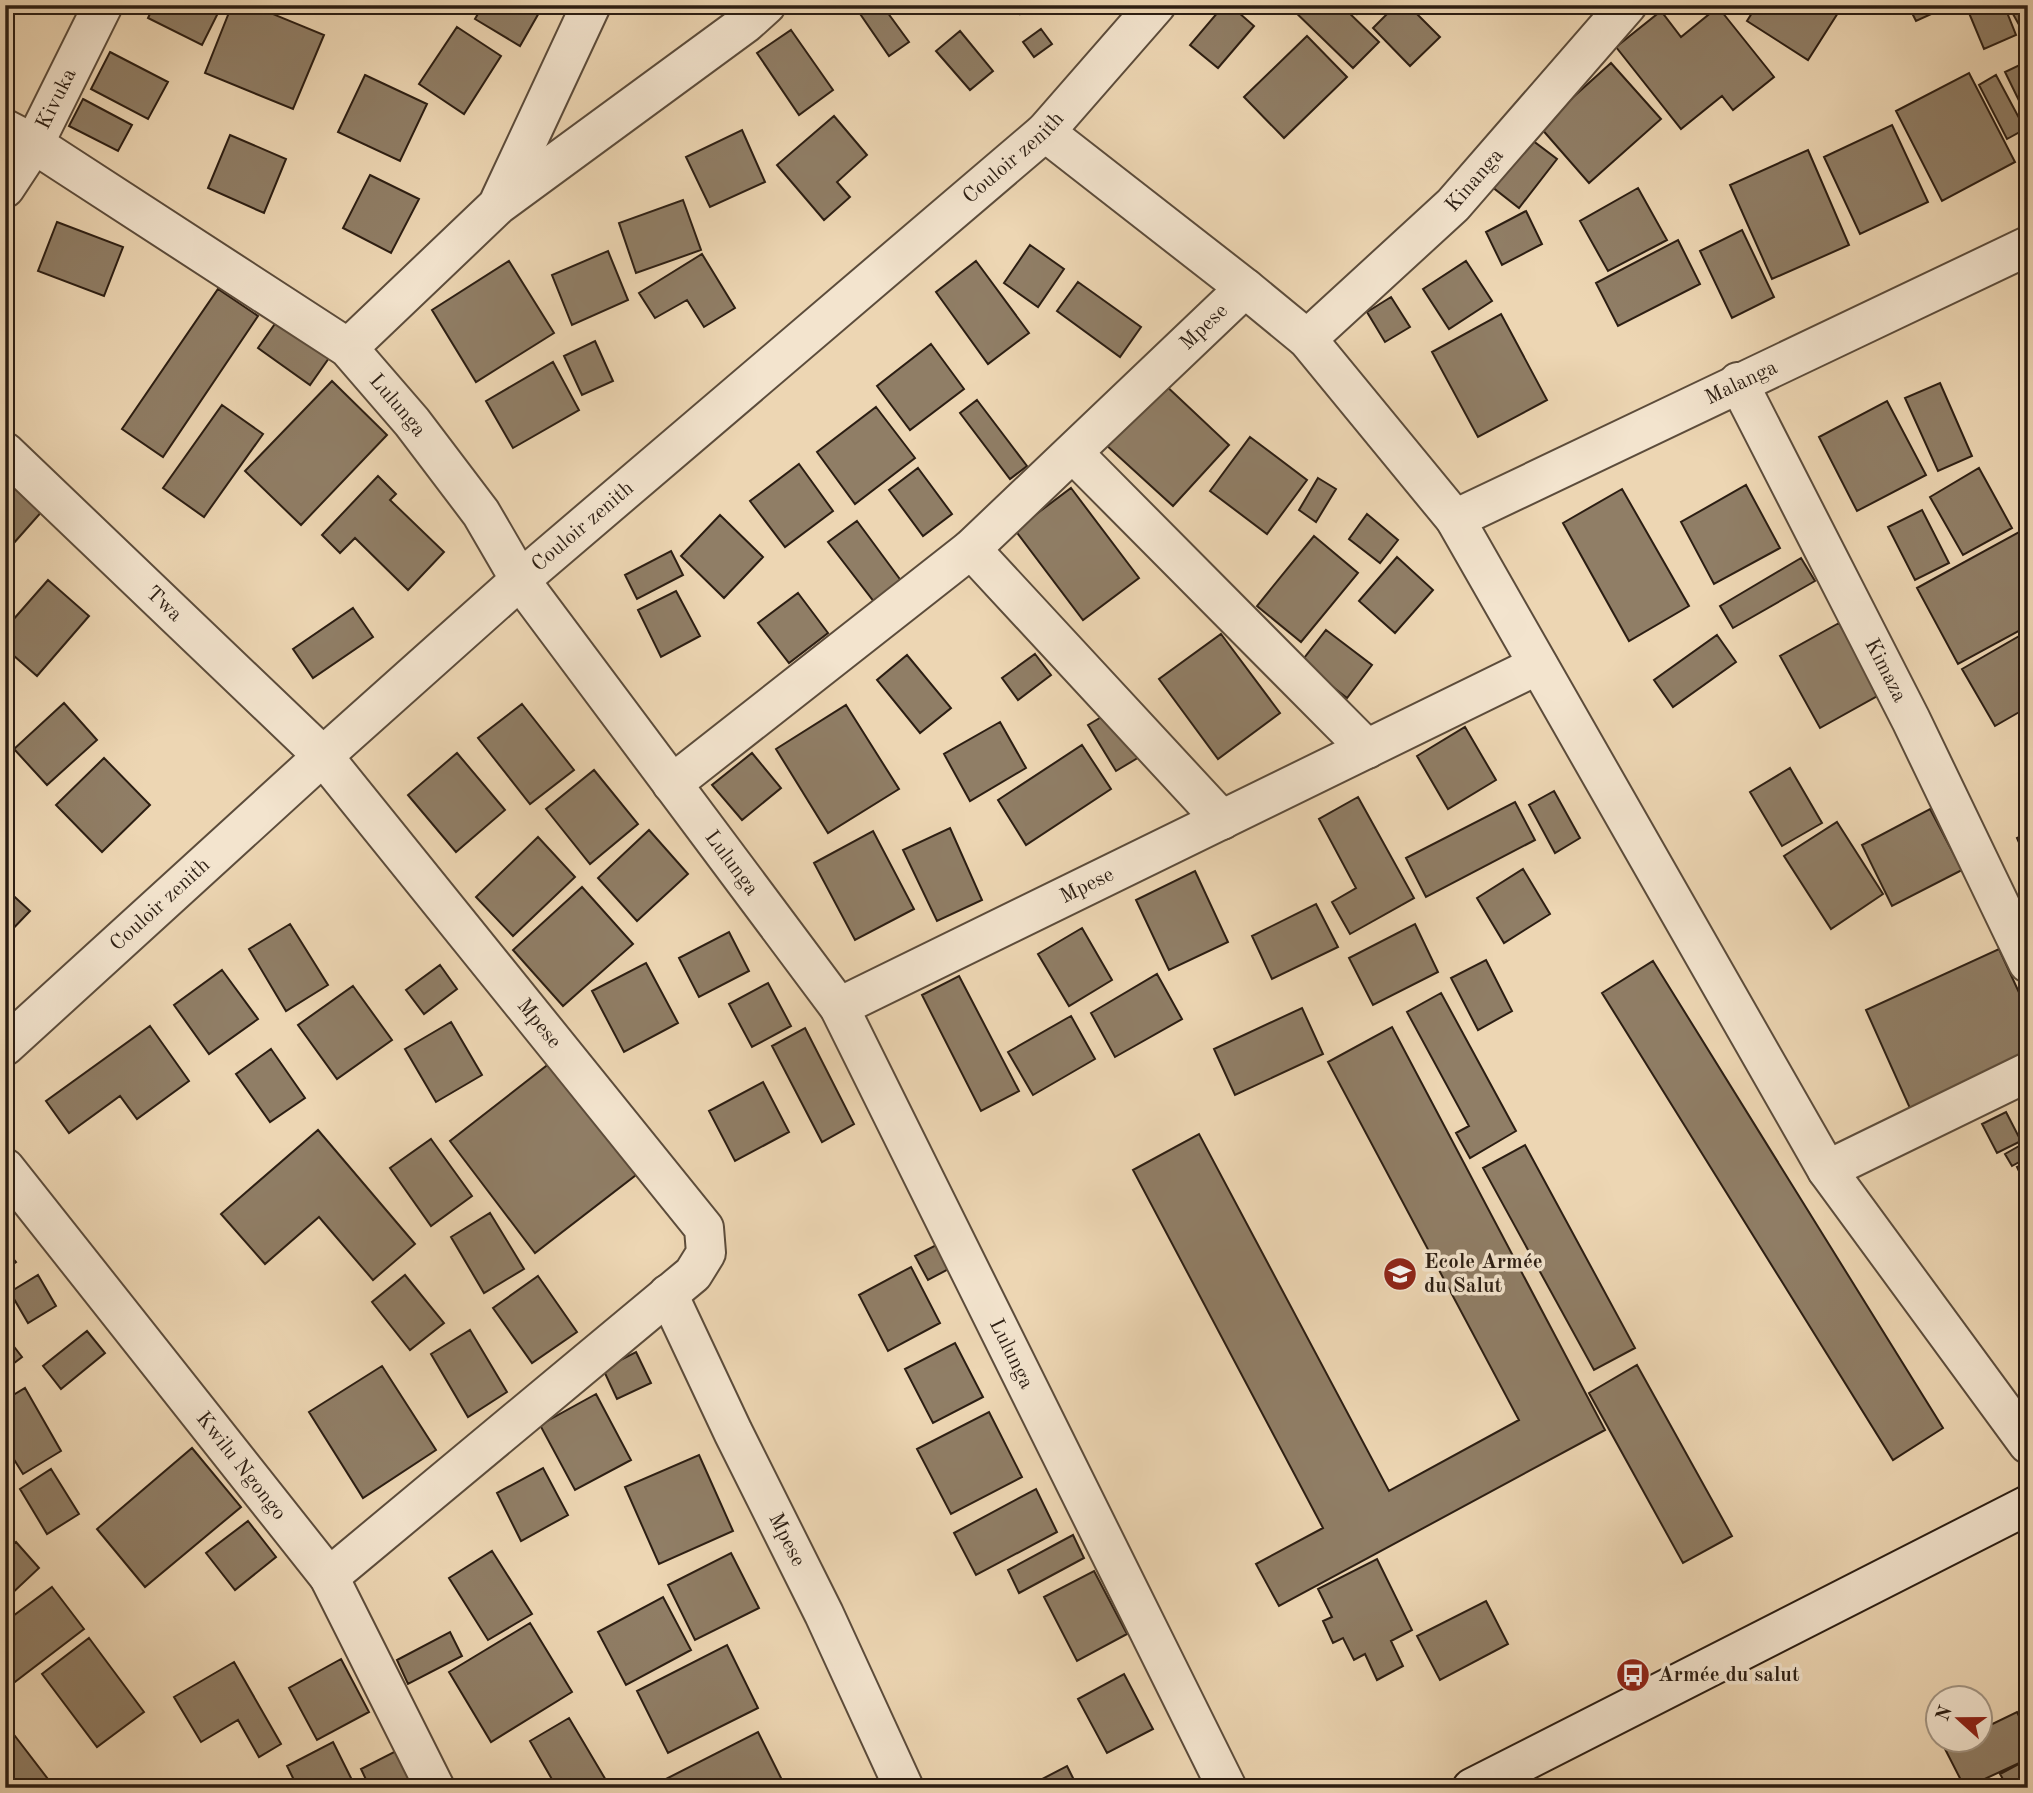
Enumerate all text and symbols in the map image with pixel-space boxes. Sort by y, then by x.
street label: Kivuka [32,65,80,133]
street label: Couloir zenith [959,108,1068,208]
street label: Kinanga [1442,145,1508,216]
street label: Mpese [1176,300,1232,354]
street label: Malanga [1702,357,1780,409]
street label: Lulunga [365,370,430,441]
street label: Couloir zenith [528,477,638,576]
street label: Twa [142,582,186,626]
street label: Kimaza [1861,635,1911,706]
street label: Lulunga [701,827,762,899]
street label: Couloir zenith [106,854,214,955]
street label: Mpese [1057,864,1117,908]
street label: Mpese [513,995,565,1052]
place label: Ecole Armée du Salut [1424,1252,1543,1297]
school or university icon: Ecole Armée du Salut [1381,1255,1419,1293]
street label: Lulunga [985,1316,1037,1392]
street label: Kwilu Ngongo [192,1408,290,1524]
street label: Mpese [765,1510,809,1570]
bus stop icon: Armée du salut [1614,1656,1652,1694]
place label: Armée du salut [1658,1665,1800,1686]
north arrow [1924,1685,1994,1755]
text: N [1934,1703,1957,1724]

